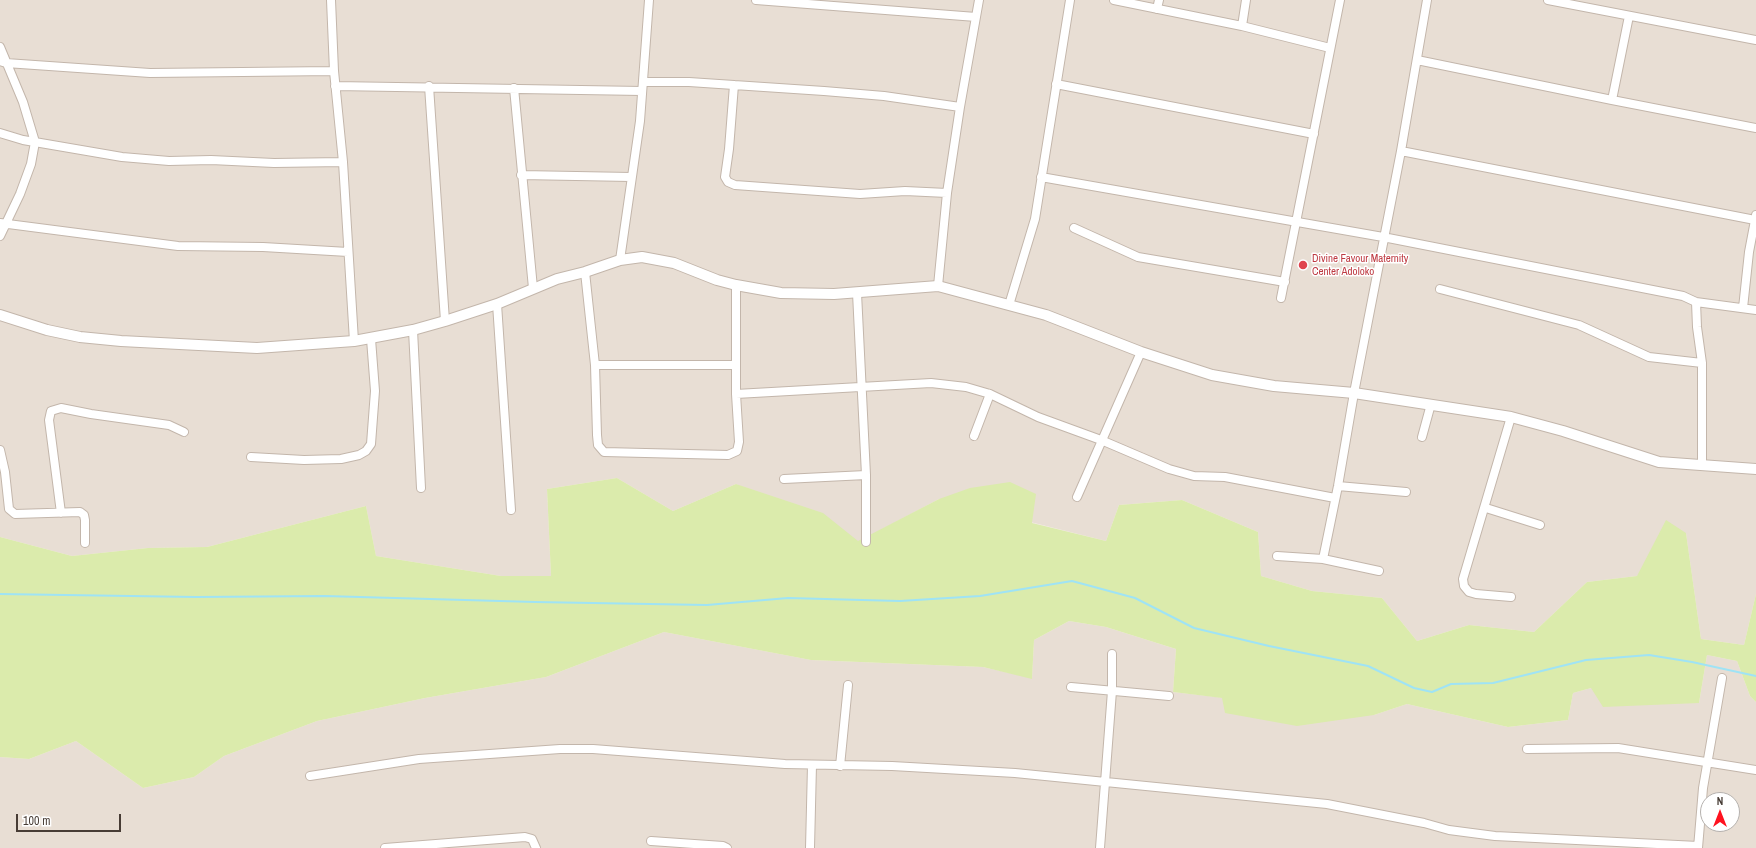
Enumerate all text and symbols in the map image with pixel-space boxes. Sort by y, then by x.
place label: Divine Favour Maternity Center Adoloko [1312,252,1408,278]
marker: Divine Favour Maternity Center Adoloko [1297,259,1309,271]
north arrow [1700,792,1740,832]
text: N [1717,794,1723,808]
scale bar [18,806,123,832]
text: 100 m [23,813,50,829]

